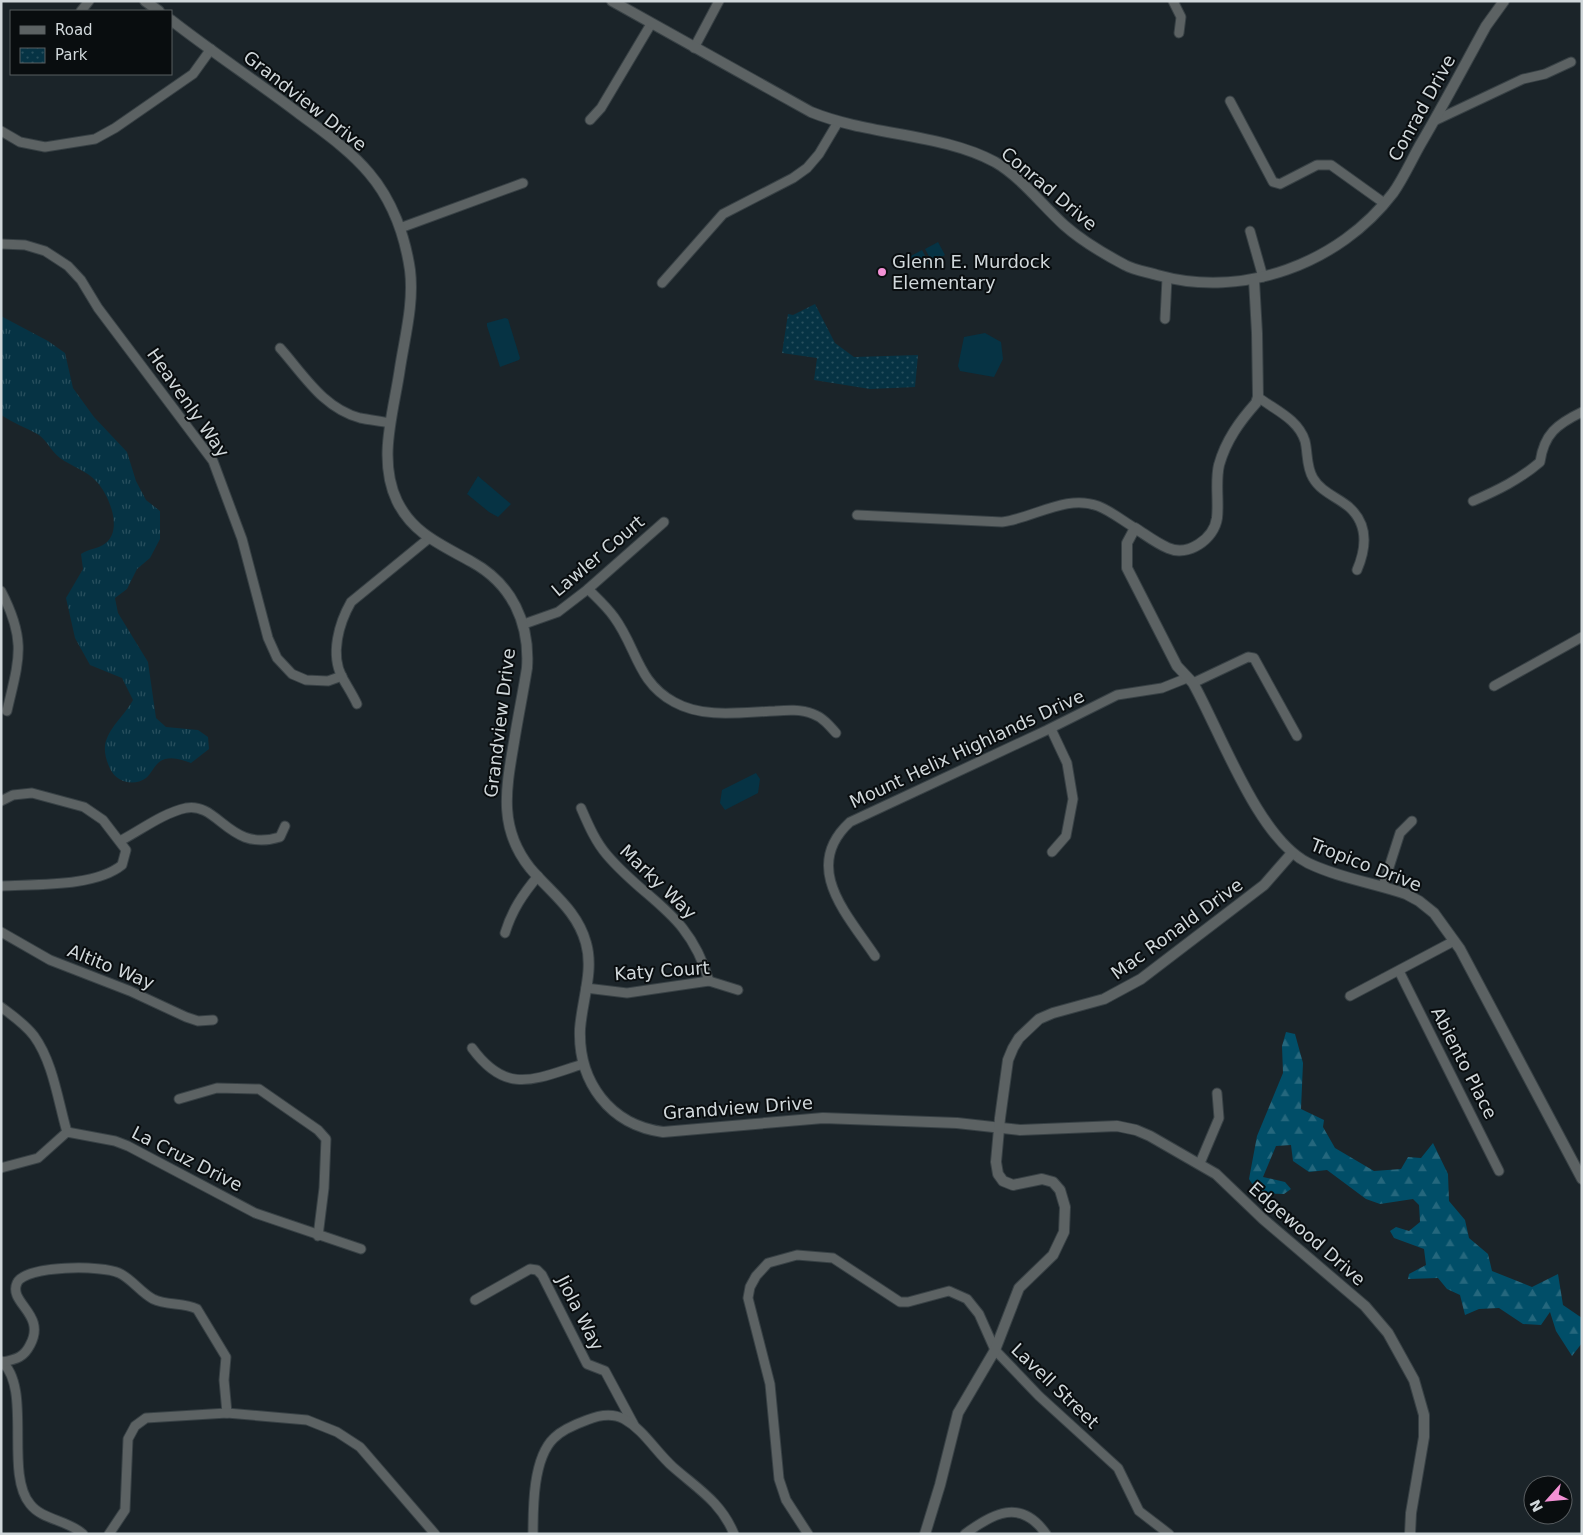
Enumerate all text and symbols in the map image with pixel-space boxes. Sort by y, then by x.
legend [10,10,172,75]
text: Road [55,21,93,39]
text: Park [55,46,88,64]
street label: Grandview Drive [240,46,371,155]
street label: Conrad Drive [1384,51,1459,165]
street label: Conrad Drive [997,142,1101,235]
place label: Glenn E. Murdock Elementary [892,251,1051,293]
marker: Glenn E. Murdock Elementary [876,266,888,278]
street label: Heavenly Way [143,344,234,462]
street label: Lawler Court [547,511,648,600]
street label: Grandview Drive [480,647,519,799]
street label: Mount Helix Highlands Drive [846,685,1087,812]
street label: Tropico Drive [1307,833,1425,895]
street label: Marky Way [616,840,701,924]
street label: Mac Ronald Drive [1107,874,1247,983]
street label: Altito Way [65,940,158,994]
street label: Katy Court [614,957,710,984]
street label: Abiento Place [1427,1003,1502,1122]
street label: Grandview Drive [662,1092,814,1123]
street label: La Cruz Drive [128,1122,246,1195]
street label: Edgewood Drive [1245,1177,1370,1290]
street label: Jiola Way [552,1271,608,1354]
street label: Lavell Street [1007,1339,1103,1433]
north arrow [1523,1475,1573,1525]
text: N [1527,1497,1546,1515]

